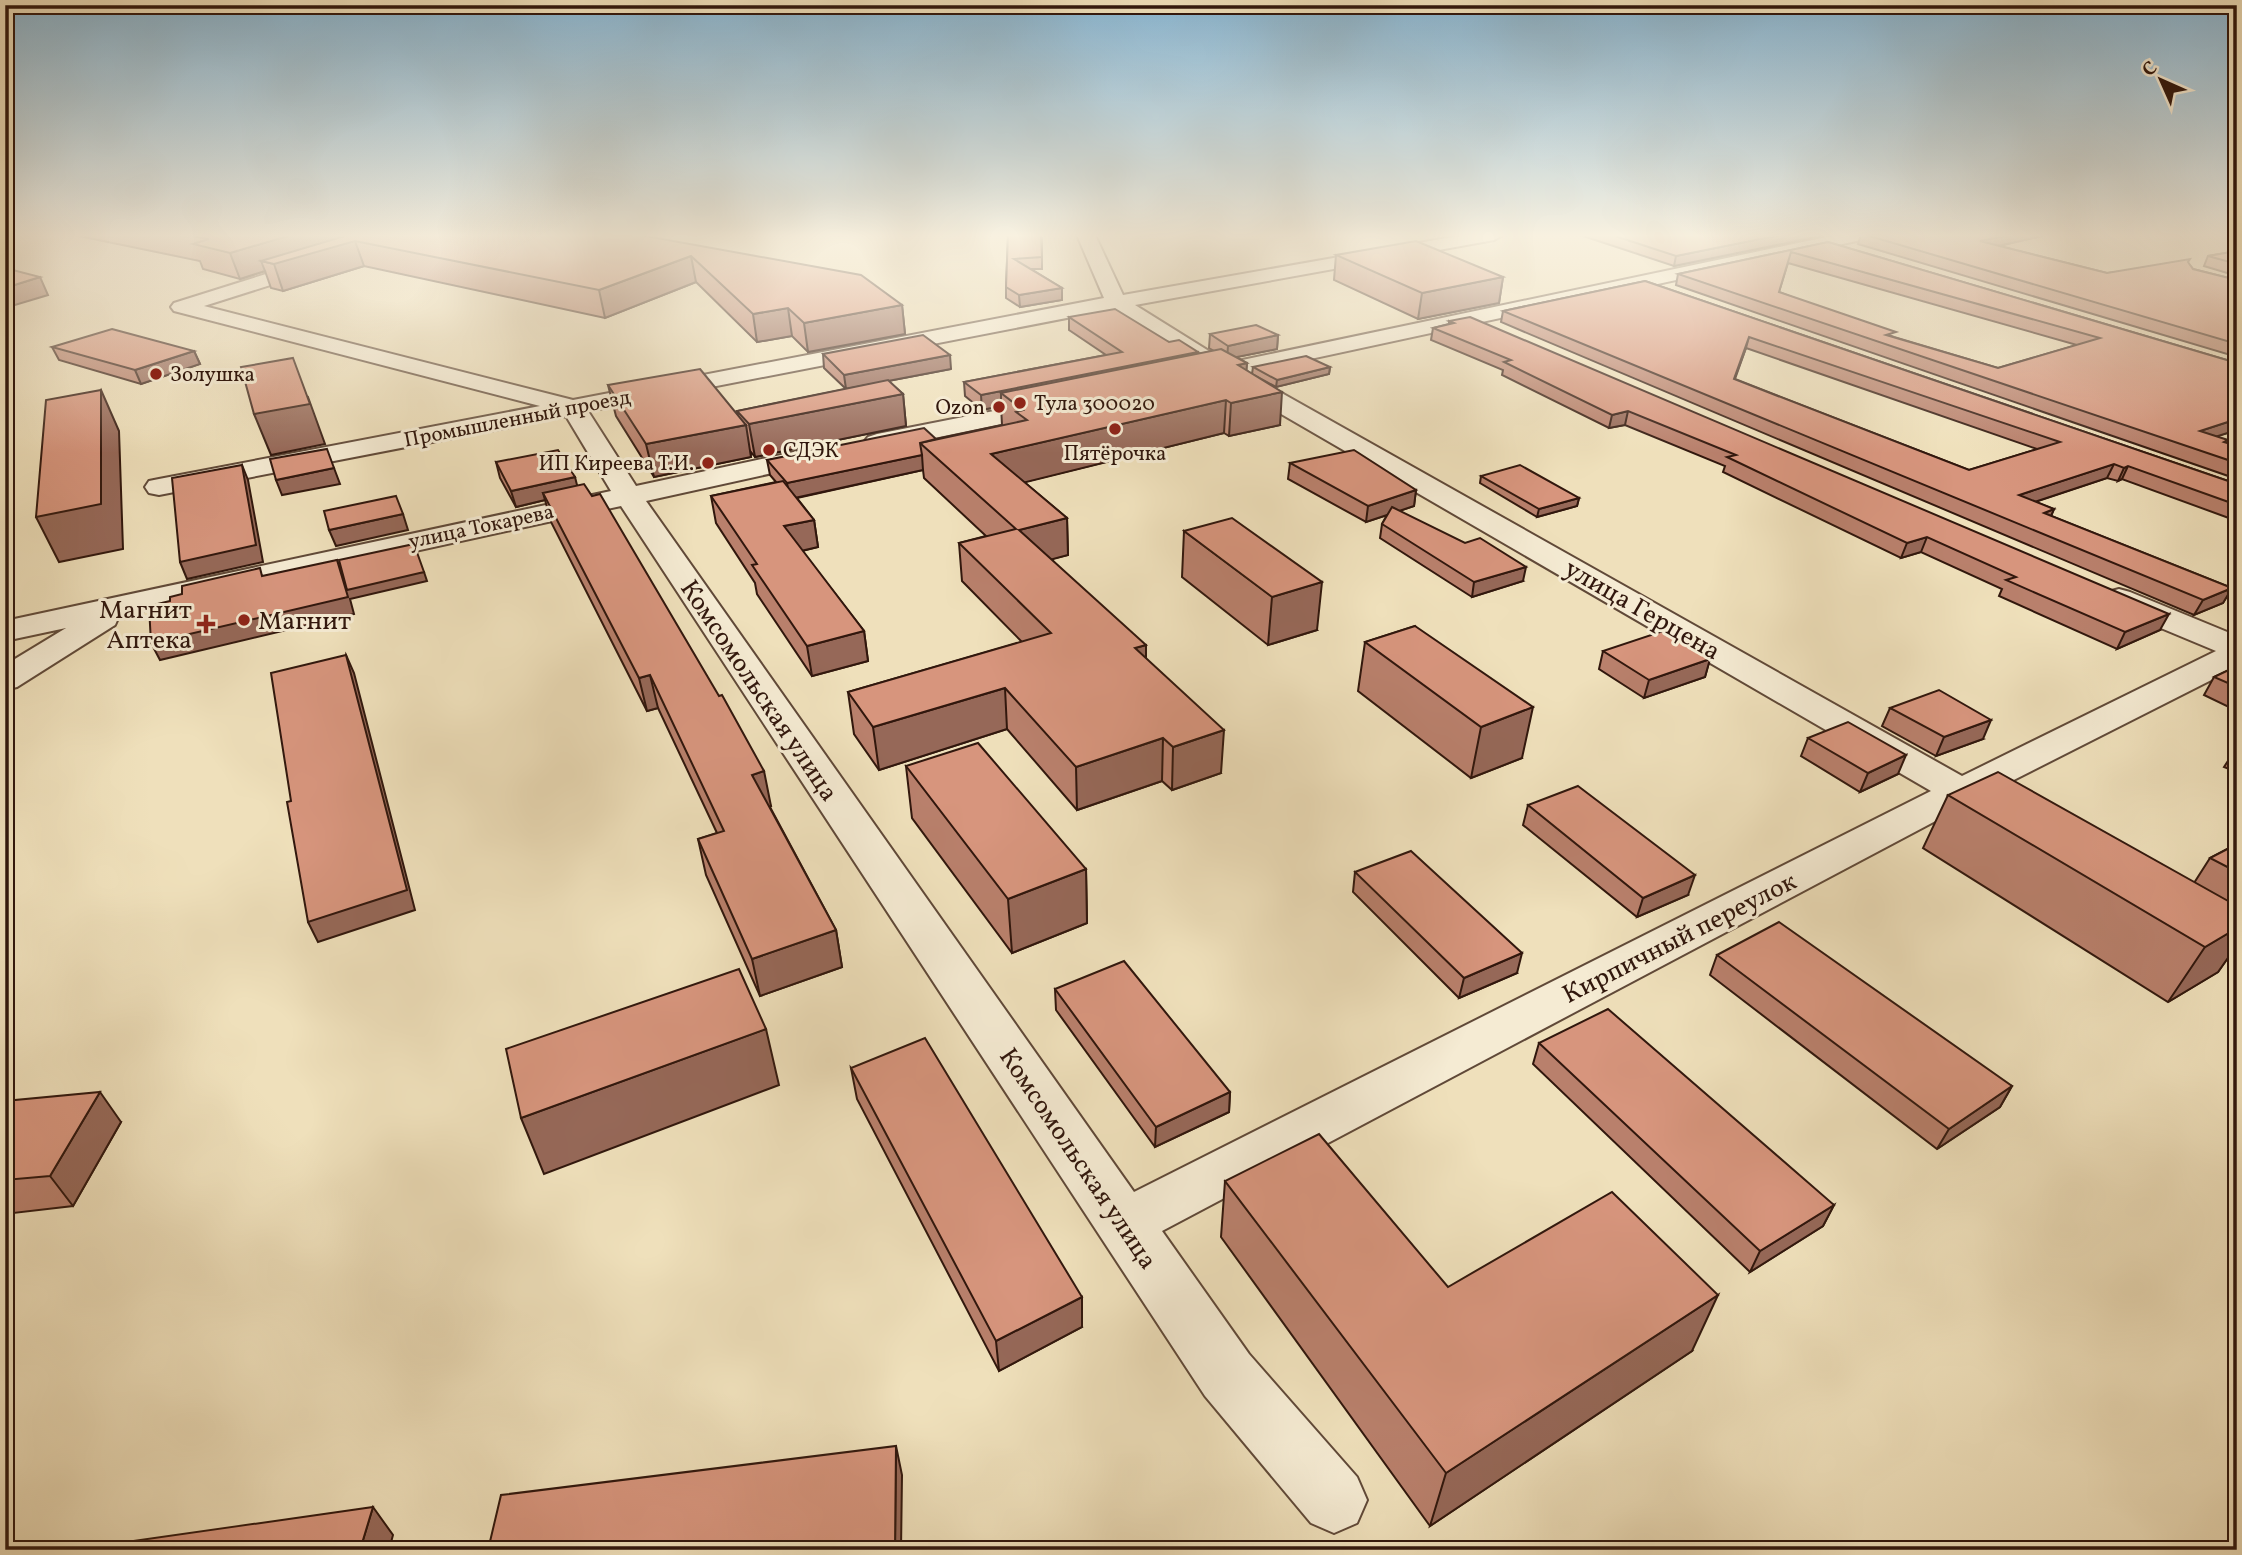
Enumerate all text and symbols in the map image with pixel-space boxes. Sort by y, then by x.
north arrow [2126,46,2196,116]
text: С [2137,56,2164,83]
place label: Золушка [170,361,255,390]
marker: Золушка [148,366,164,382]
street label: Промышленный проезд [401,383,633,456]
place label: Тула 300020 [1034,390,1155,419]
place label: Ozon [935,394,985,423]
marker: Тула 300020 [1012,395,1028,411]
marker: Ozon [991,399,1007,415]
marker: Пятёрочка [1107,421,1123,437]
place label: СДЭК [783,437,839,466]
place label: Пятёрочка [1063,440,1167,469]
marker: СДЭК [761,442,777,458]
place label: ИП Киреева Т.И. [538,450,694,479]
marker: ИП Киреева Т.И. [700,455,716,471]
street label: улица Токарева [406,498,557,557]
street label: улица Герцена [1557,551,1727,670]
street label: Комсомольская улица [671,573,846,809]
place label: Магнит Аптека [99,593,192,659]
place label: Магнит [258,604,351,640]
marker: Магнит [236,612,252,628]
marker: Магнит Аптека [198,616,214,632]
street label: Кирпичный переулок [1557,864,1803,1013]
street label: Комсомольская улица [990,1041,1165,1277]

